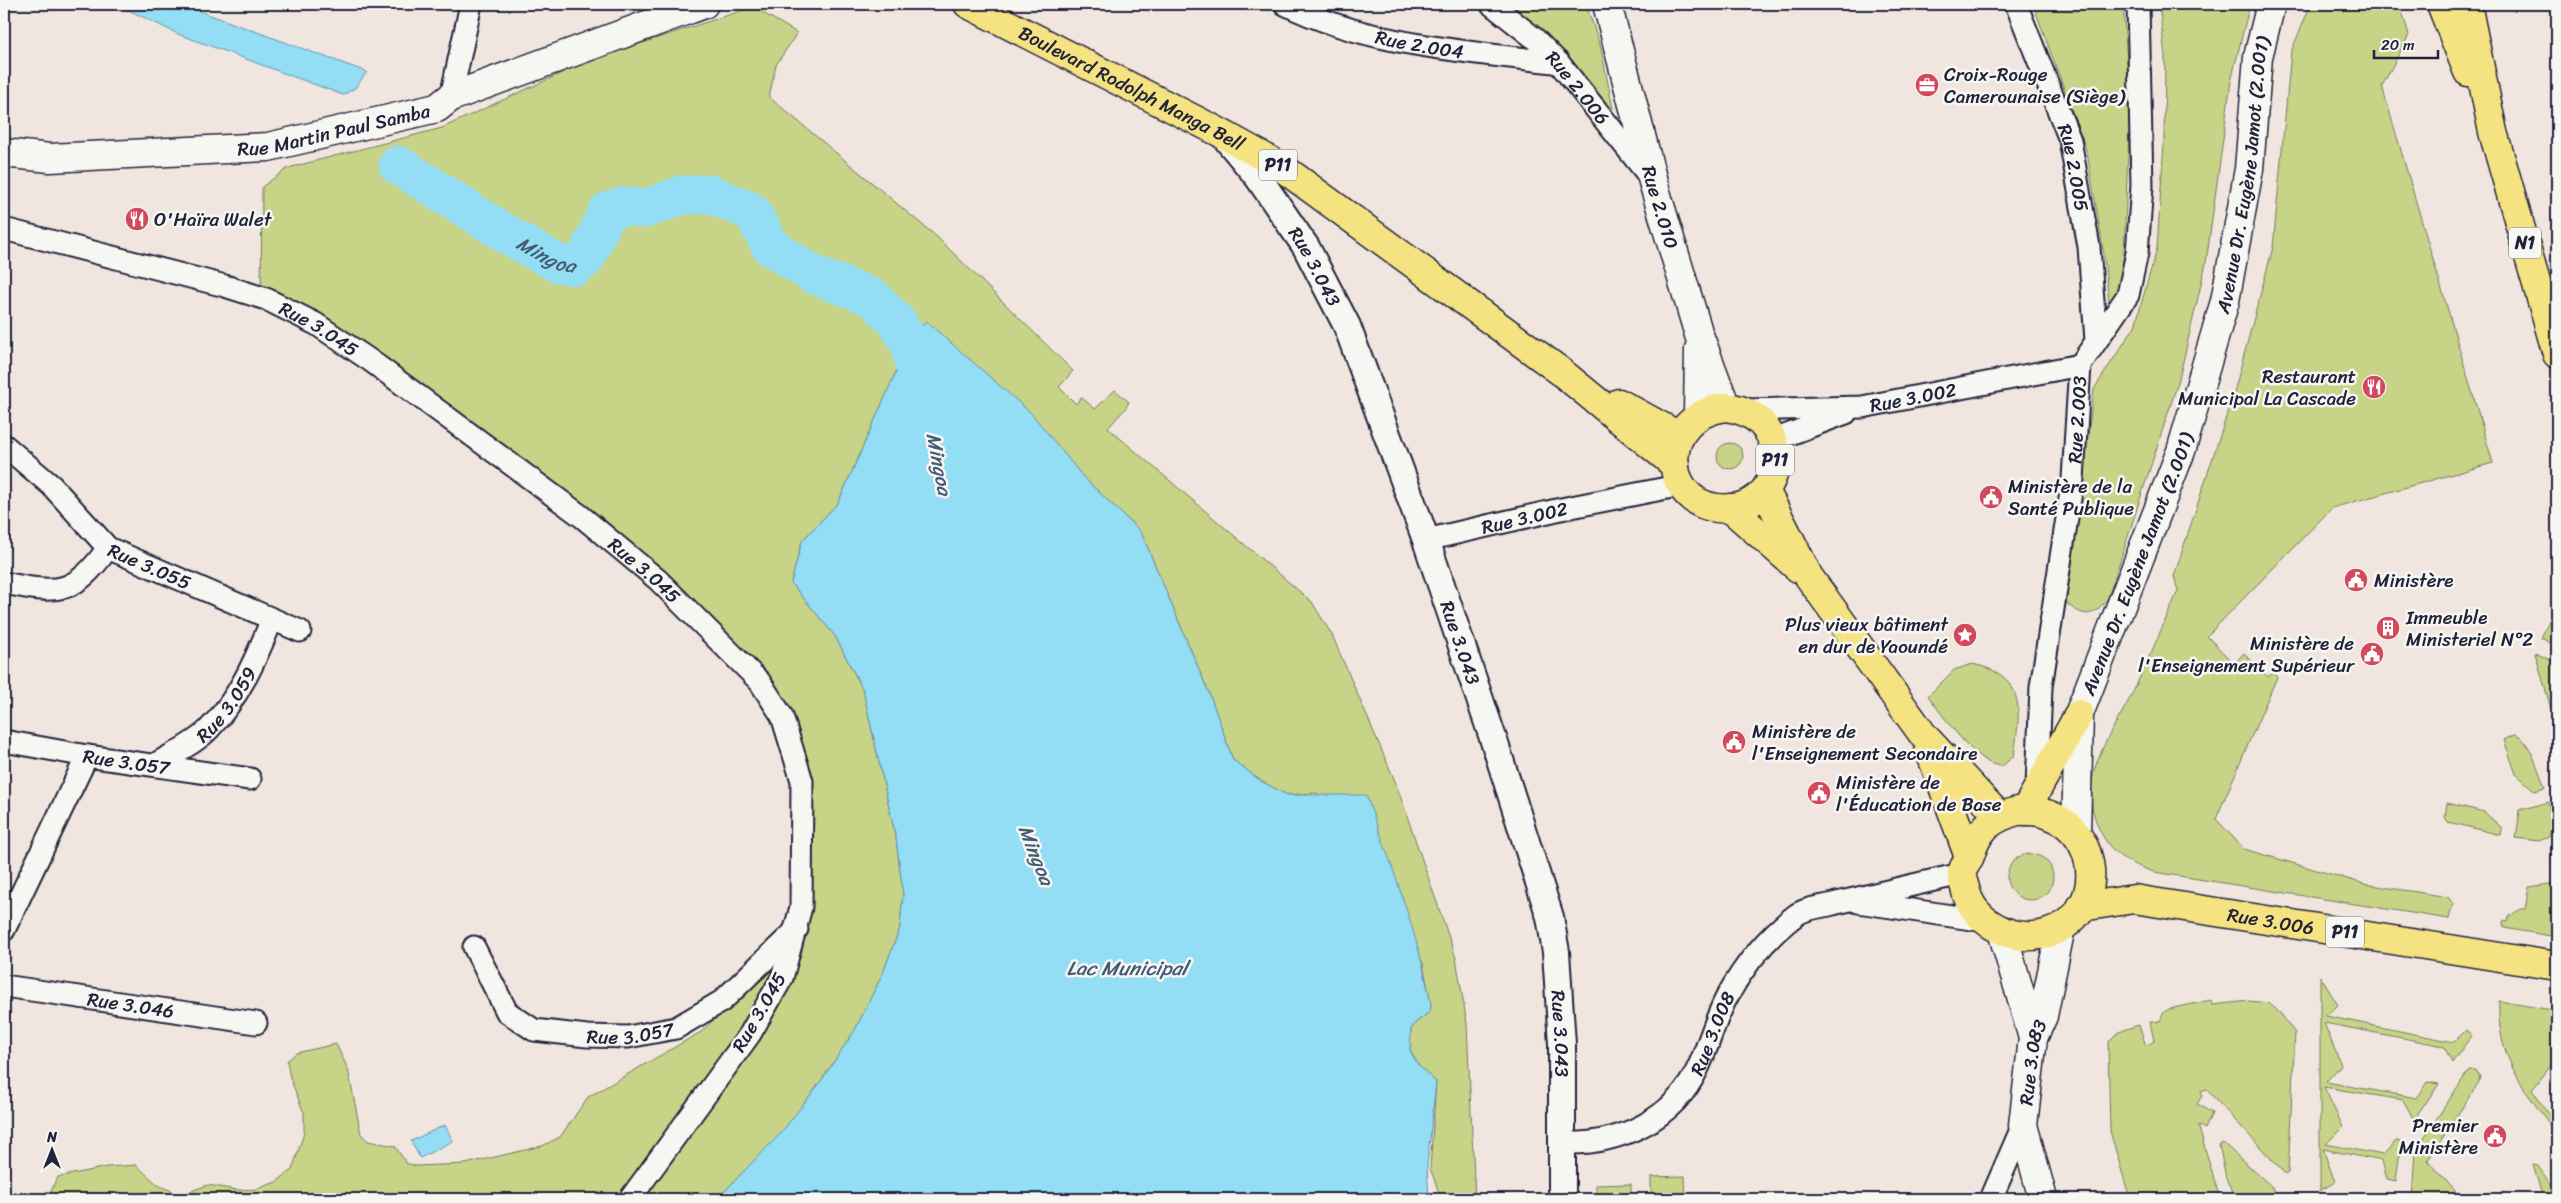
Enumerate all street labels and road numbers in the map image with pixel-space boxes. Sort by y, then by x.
street label: Boulevard Rodolph Manga Bell [1013,16,1251,160]
street label: Rue 2.004 [1372,20,1466,68]
street label: Avenue Dr. Eugène Jamot (2.001) [2206,32,2279,318]
street label: Rue 2.006 [1538,42,1619,132]
street label: Rue Martin Paul Samba [236,94,434,165]
street label: Rue 2.005 [2048,118,2099,214]
road number: P11 [1259,150,1297,180]
street label: Rue 2.010 [1633,162,1689,253]
street label: Rue 3.043 [1280,219,1351,313]
road number: N1 [2509,228,2541,258]
street label: Rue 3.045 [274,292,366,365]
street label: Rue 3.002 [1867,373,1959,422]
street label: Rue 2.003 [2057,374,2096,464]
street label: Avenue Dr. Eugène Jamot (2.001) [2071,428,2202,701]
road number: P11 [1756,444,1794,476]
street label: Rue 3.002 [1478,492,1570,543]
street label: Rue 3.045 [601,529,689,611]
street label: Rue 3.055 [103,533,197,599]
street label: Rue 3.043 [1431,596,1490,689]
street label: Rue 3.059 [188,661,265,751]
street label: Rue 3.057 [81,739,173,784]
street label: Rue 3.006 [2225,898,2316,944]
road number: P11 [2326,916,2364,948]
street label: Rue 3.045 [723,965,796,1058]
street label: Rue 3.046 [85,982,176,1027]
street label: Rue 3.008 [1680,985,1744,1081]
street label: Rue 3.043 [1542,989,1579,1078]
street label: Rue 3.057 [586,1012,677,1054]
street label: Rue 3.083 [2009,1013,2056,1107]

